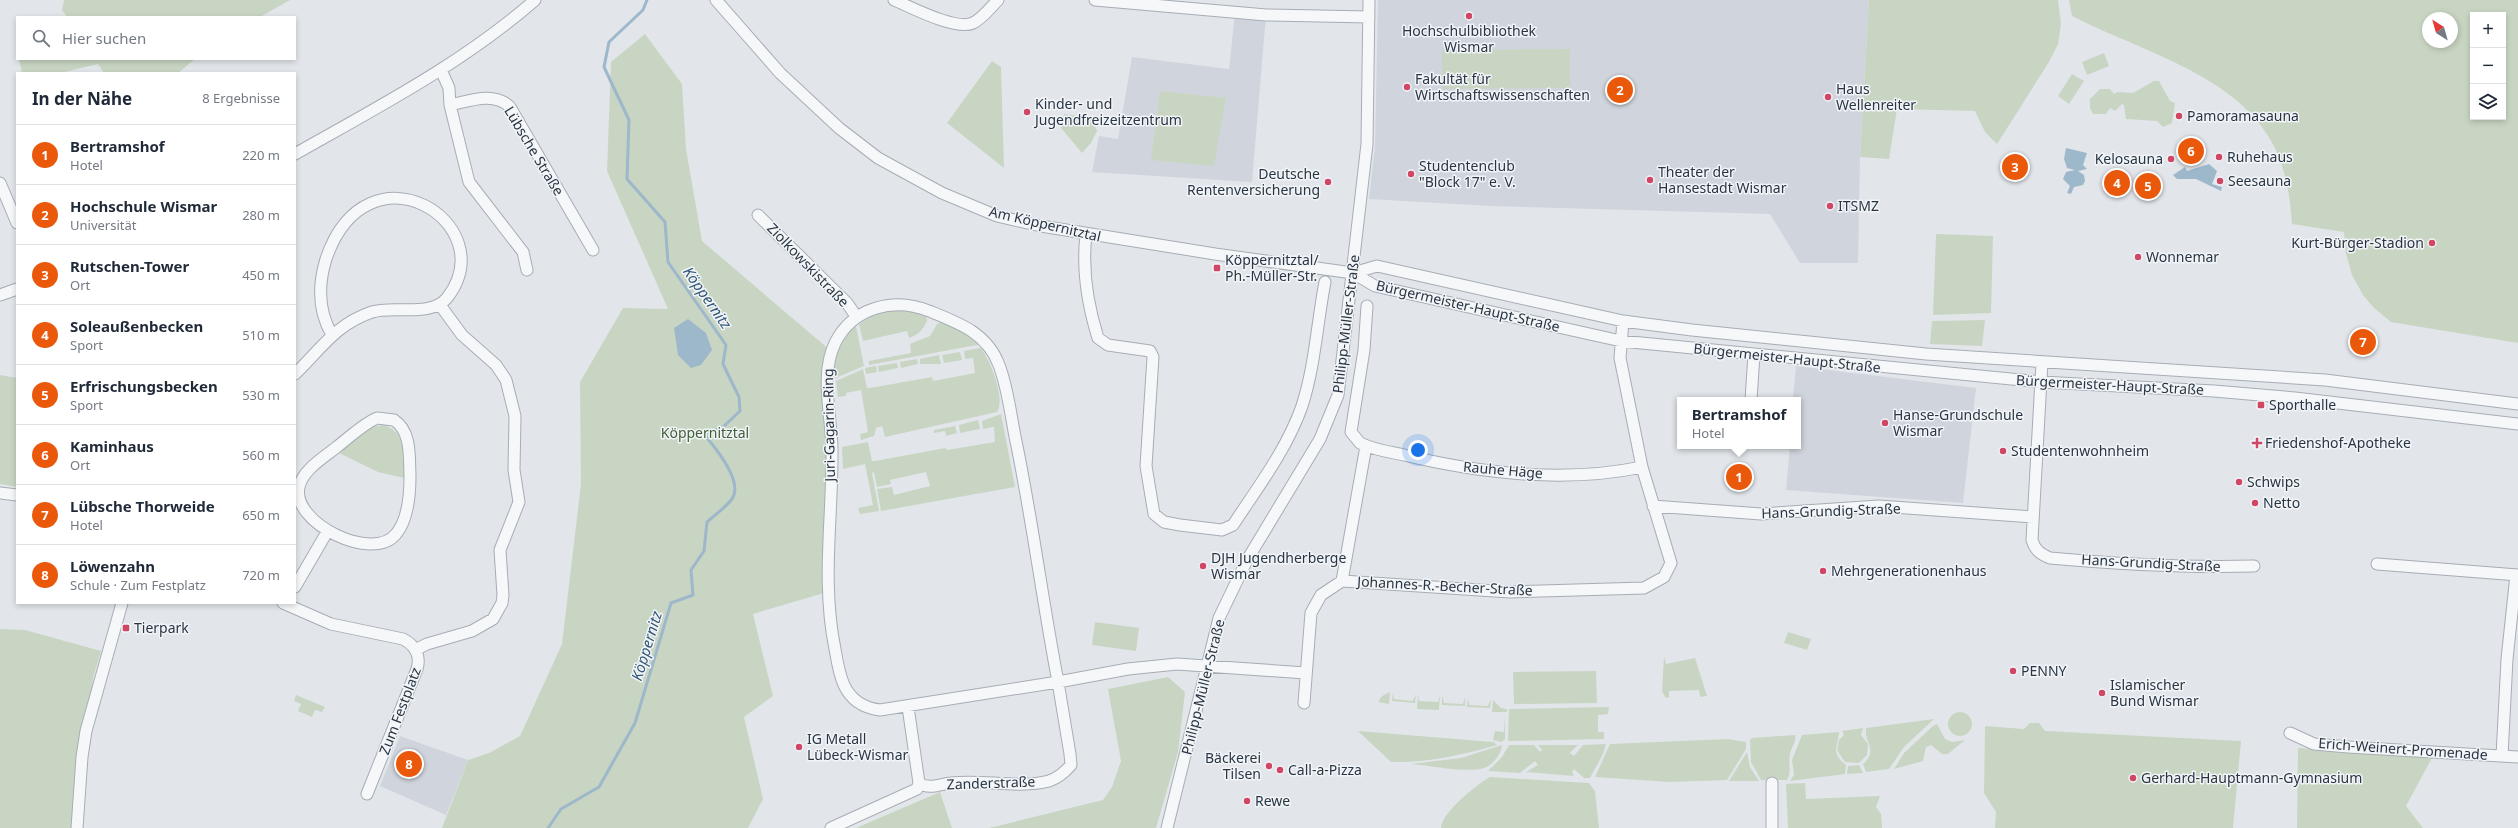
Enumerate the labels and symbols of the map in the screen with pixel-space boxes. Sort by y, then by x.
marker: Hochschulbibliothek Wismar [1464,11,1474,21]
north arrow [2422,12,2458,48]
place label: Hochschulbibliothek Wismar [1402,21,1537,56]
place label: Fakultät für Wirtschaftswissenschaften [1415,69,1590,104]
pin: 2 [1607,75,1633,105]
place label: Haus Wellenreiter [1836,79,1916,114]
marker: Fakultät für Wirtschaftswissenschaften [1402,82,1412,92]
marker: Haus Wellenreiter [1823,92,1833,102]
place label: Kinder- und Jugendfreizeitzentrum [1033,94,1182,129]
street label: Lübsche Straße [500,103,569,199]
place label: Pamoramasauna [2187,106,2299,125]
marker: Kinder- und Jugendfreizeitzentrum [1022,107,1032,117]
marker: Pamoramasauna [2174,111,2184,121]
pin: 6 [2178,136,2204,166]
place label: Ruhehaus [2227,147,2293,166]
place label: Kelosauna [2095,149,2163,168]
pin: 3 [2002,152,2028,182]
marker: Ruhehaus [2214,152,2224,162]
marker: Kelosauna [2166,154,2176,164]
place label: Studentenclub "Block 17" e. V. [1419,156,1516,191]
place label: Theater der Hansestadt Wismar [1658,162,1787,197]
place label: Deutsche Rentenversicherung [1187,164,1320,199]
pin: 4 [2104,168,2130,198]
marker: Studentenclub "Block 17" e. V. [1406,169,1416,179]
pin: 5 [2135,171,2161,201]
place label: Seesauna [2228,171,2291,190]
marker: Theater der Hansestadt Wismar [1645,175,1655,185]
marker: Seesauna [2215,176,2225,186]
marker: Deutsche Rentenversicherung [1323,177,1333,187]
place label: ITSMZ [1838,196,1879,215]
street label: Am Köppernitztal [987,201,1103,246]
marker: ITSMZ [1825,201,1835,211]
street label: Ziolkowskistraße [763,218,853,311]
place label: Kurt-Bürger-Stadion [2291,233,2424,252]
marker: Kurt-Bürger-Stadion [2427,238,2437,248]
place label: Wonnemar [2146,247,2219,266]
place label: Köppernitztal/ Ph.-Müller-Str. [1225,250,1319,285]
marker: Wonnemar [2133,252,2143,262]
street label: Philipp-Müller-Straße [1328,254,1363,394]
water label: Köppernitz [679,262,737,333]
marker: Köppernitztal/ Ph.-Müller-Str. [1212,263,1222,273]
street label: Bürgermeister-Haupt-Straße [1374,275,1562,336]
pin: 7 [2350,327,2376,357]
street label: Bürgermeister-Haupt-Straße [1693,338,1882,377]
street label: Juri-Gagarin-Ring [818,368,839,484]
street label: Bürgermeister-Haupt-Straße [2016,370,2205,399]
place label: Sporthalle [2269,395,2336,414]
marker: Sporthalle [2256,400,2266,410]
place label: Hanse-Grundschule Wismar [1893,405,2023,440]
marker: Hanse-Grundschule Wismar [1880,418,1890,428]
park label: Köppernitztal [661,423,749,442]
place label: Friedenshof-Apotheke [2265,433,2411,452]
marker: Friedenshof-Apotheke [2252,438,2262,448]
your location [1408,440,1428,460]
place label: Studentenwohnheim [2011,441,2149,460]
marker: Studentenwohnheim [1998,446,2008,456]
street label: Rauhe Häge [1462,457,1544,482]
pin: 1 [1726,462,1752,492]
place label: Schwips [2247,472,2300,491]
marker: Schwips [2234,477,2244,487]
place label: Netto [2263,493,2300,512]
marker: Netto [2250,498,2260,508]
street label: Hans-Grundig-Straße [1761,499,1901,522]
place label: DJH Jugendherberge Wismar [1211,548,1346,583]
street label: Hans-Grundig-Straße [2081,549,2221,576]
marker: DJH Jugendherberge Wismar [1198,561,1208,571]
place label: Mehrgenerationenhaus [1831,561,1987,580]
marker: Mehrgenerationenhaus [1818,566,1828,576]
street label: Johannes-R.-Becher-Straße [1355,571,1533,600]
water label: Köppernitz [626,608,666,683]
street label: Philipp-Müller-Straße [1176,617,1229,757]
place label: Tierpark [134,618,189,637]
marker: Tierpark [121,623,131,633]
place label: PENNY [2021,661,2067,680]
street label: Zum Festplatz [374,664,425,757]
marker: PENNY [2008,666,2018,676]
place label: Islamischer Bund Wismar [2110,675,2199,710]
marker: Islamischer Bund Wismar [2097,688,2107,698]
place label: IG Metall Lübeck-Wismar [807,729,908,764]
street label: Erich-Weinert-Promenade [2318,733,2488,764]
marker: IG Metall Lübeck-Wismar [794,742,804,752]
place label: Bäckerei Tilsen [1205,748,1261,783]
pin: 8 [396,749,422,779]
place label: Call-a-Pizza [1288,760,1362,779]
marker: Bäckerei Tilsen [1264,761,1274,771]
marker: Call-a-Pizza [1275,765,1285,775]
place label: Gerhard-Hauptmann-Gymnasium [2141,768,2362,787]
street label: Zanderstraße [946,771,1036,794]
marker: Gerhard-Hauptmann-Gymnasium [2128,773,2138,783]
place label: Rewe [1255,791,1290,810]
marker: Rewe [1242,796,1252,806]

